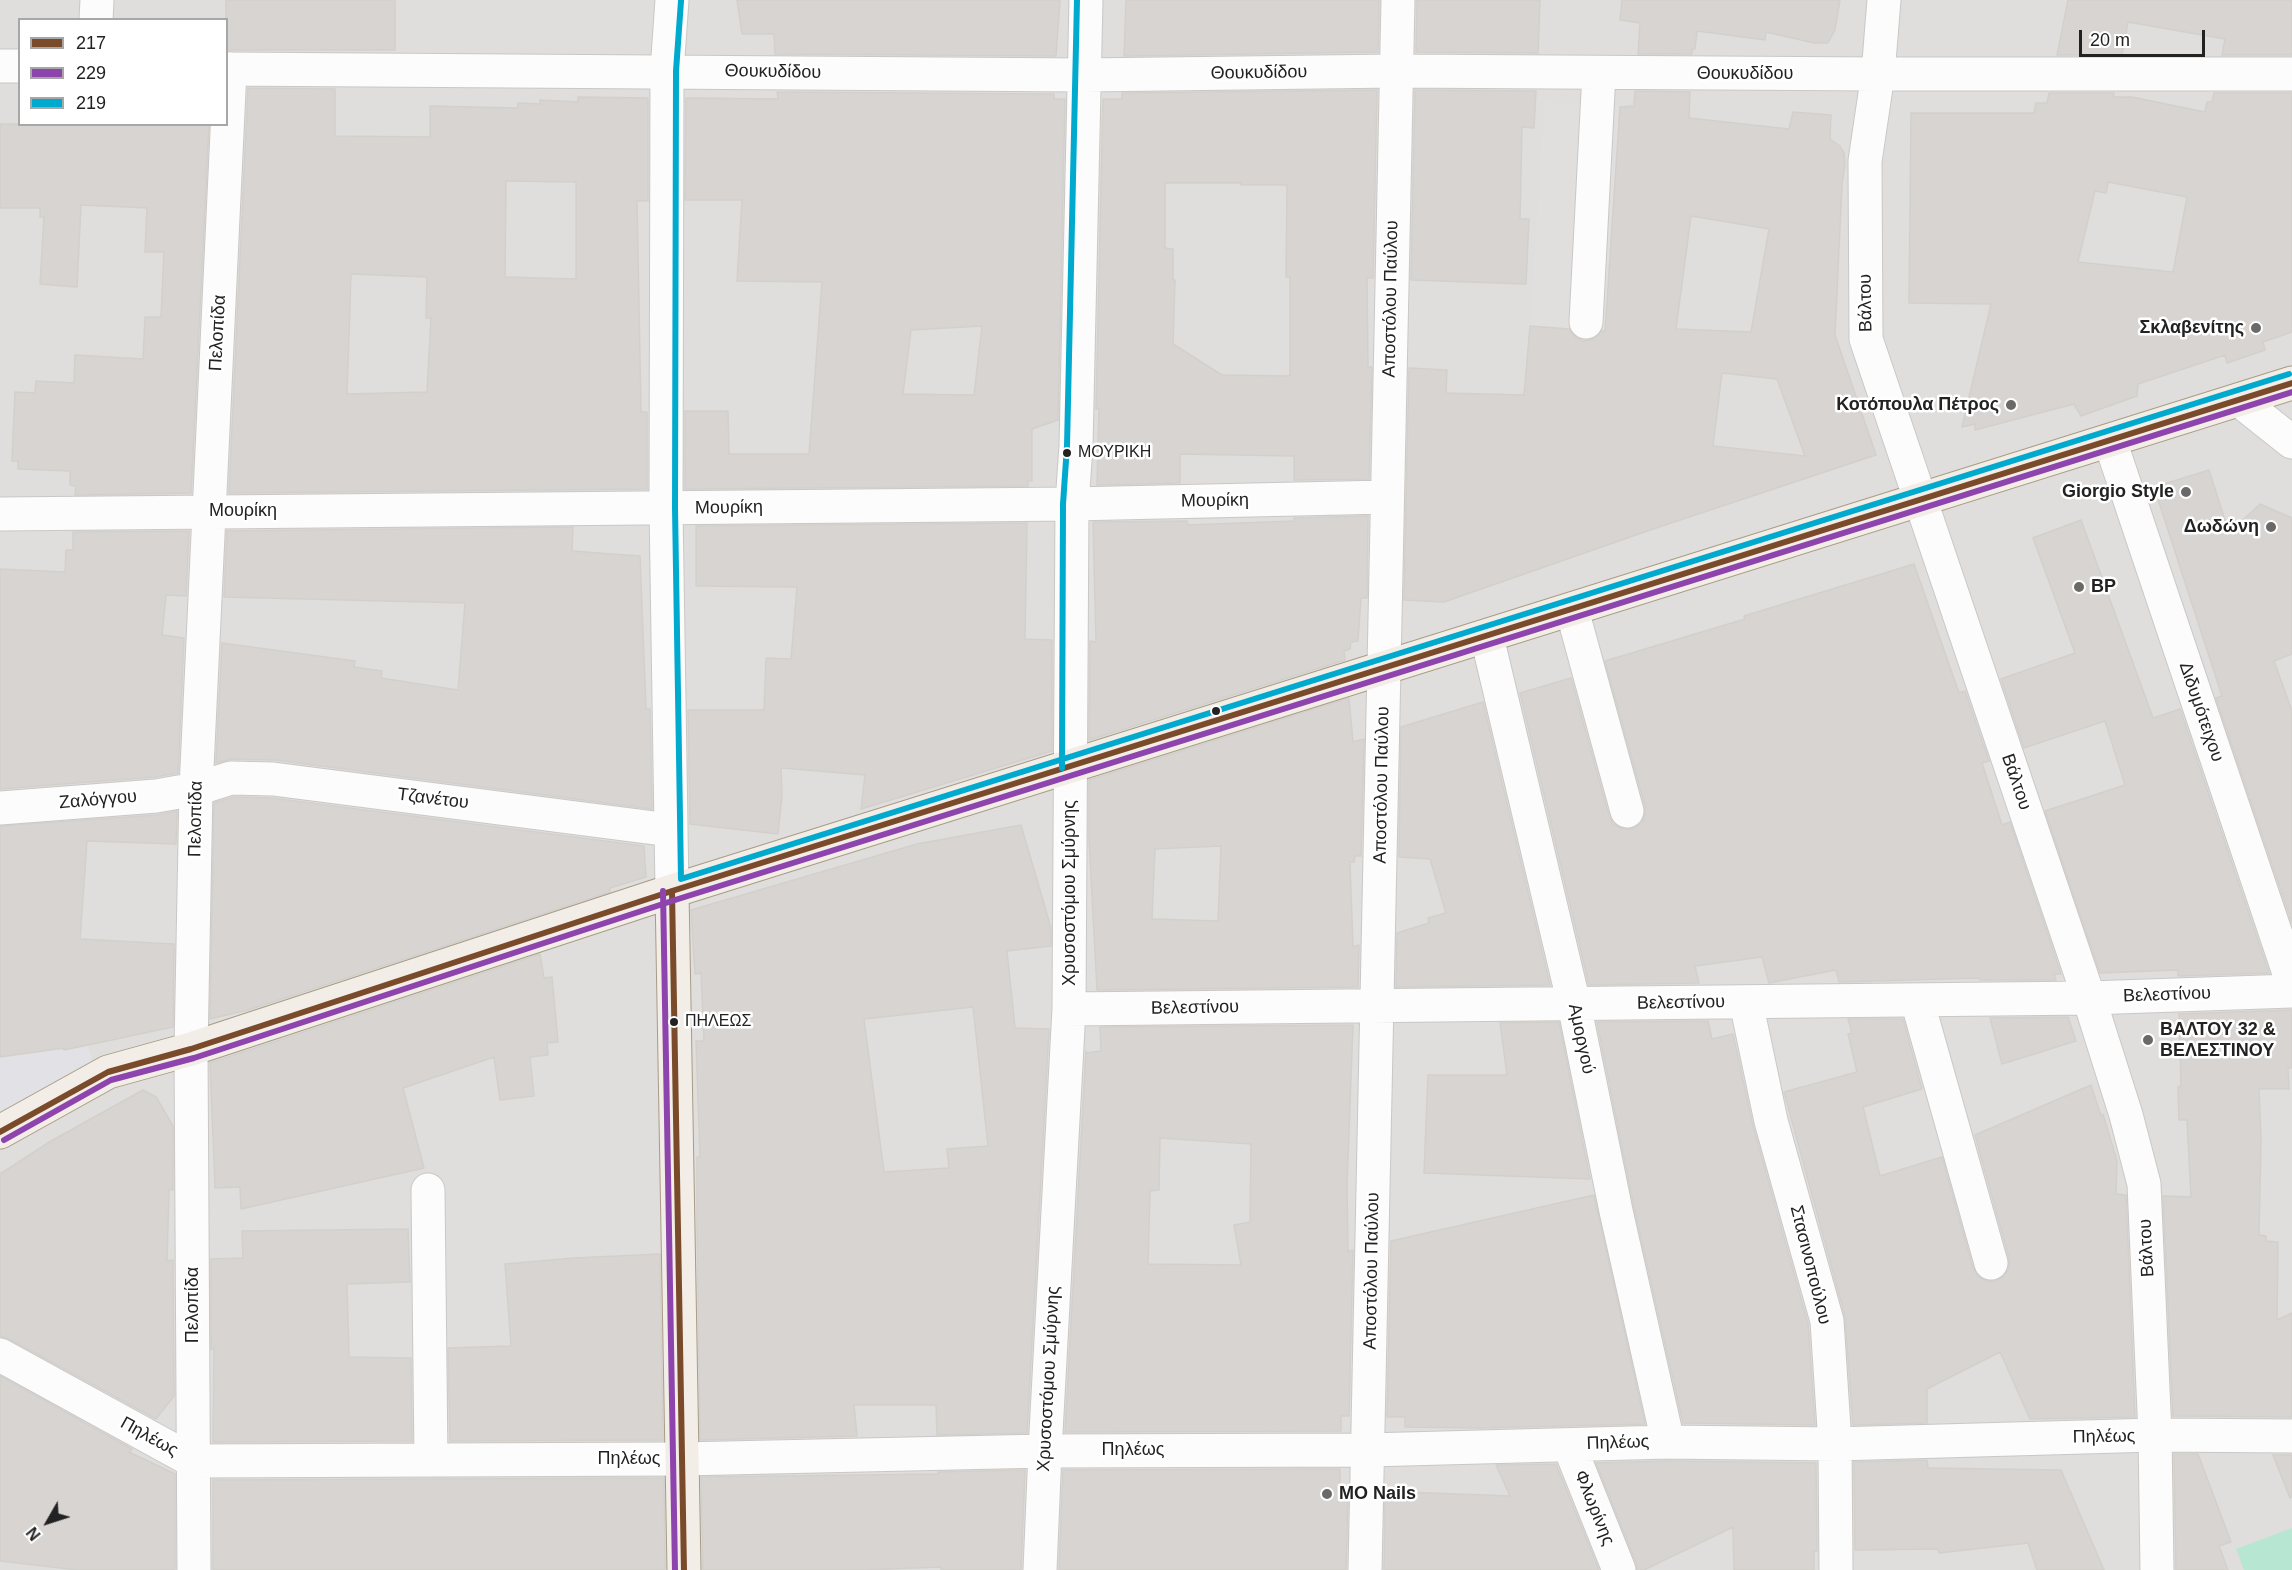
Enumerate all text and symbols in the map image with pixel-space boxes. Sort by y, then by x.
legend [18,18,228,126]
scale bar [2082,18,2208,56]
text: 20 m [2090,30,2130,50]
text: 217 [76,33,106,53]
street label: Θουκυδίδου [725,60,821,84]
street label: Θουκυδίδου [1211,61,1307,85]
text: 229 [76,63,106,83]
street label: Θουκυδίδου [1697,63,1793,85]
text: 219 [76,93,106,113]
street label: Αποστόλου Παύλου [1379,220,1403,378]
street label: Βάλτου [1855,274,1877,332]
street label: Πελοπίδα [205,294,231,372]
place label: Σκλαβενίτης [2139,317,2244,339]
marker: Σκλαβενίτης [2249,321,2263,335]
place label: Κοτόπουλα Πέτρος [1836,394,1999,416]
marker: Κοτόπουλα Πέτρος [2004,398,2018,412]
place label: ΜΟΥΡΙΚΗ [1078,443,1151,463]
marker: ΜΟΥΡΙΚΗ [1061,447,1073,459]
place label: Giorgio Style [2062,481,2174,503]
marker: Giorgio Style [2179,485,2193,499]
street label: Μουρίκη [1181,490,1249,512]
street label: Μουρίκη [695,497,763,519]
street label: Μουρίκη [209,500,277,522]
place label: Δωδώνη [2184,516,2259,538]
marker: Δωδώνη [2264,520,2278,534]
place label: BP [2091,576,2116,598]
marker: BP [2072,580,2086,594]
street label: Διδυμότειχου [2174,659,2228,765]
unlabelled marker [1210,705,1222,717]
street label: Αποστόλου Παύλου [1370,706,1394,864]
street label: Βάλτου [1996,751,2036,813]
street label: Πελοπίδα [185,781,207,857]
street label: Τζανέτου [396,784,470,814]
street label: Ζαλόγγου [58,786,138,814]
street label: Χρυσοστόμου Σμύρνης [1059,800,1081,986]
street label: Βελεστίνου [2123,983,2211,1007]
street label: Βελεστίνου [1637,991,1725,1015]
street label: Βελεστίνου [1151,996,1239,1020]
street label: Αμοργού [1563,1002,1599,1076]
place label: ΠΗΛΕΩΣ [685,1012,751,1032]
marker: ΠΗΛΕΩΣ [668,1016,680,1028]
place label: ΒΑΛΤΟΥ 32 & ΒΕΛΕΣΤΙΝΟΥ [2160,1019,2276,1062]
marker: ΒΑΛΤΟΥ 32 & ΒΕΛΕΣΤΙΝΟΥ [2141,1033,2155,1047]
street label: Αποστόλου Παύλου [1360,1192,1384,1350]
street label: Στασινοπούλου [1785,1203,1835,1327]
street label: Βάλτου [2135,1218,2159,1278]
street label: Πελοπίδα [182,1267,204,1343]
street label: Χρυσοστόμου Σμύρνης [1033,1286,1065,1472]
street label: Πηλέως [116,1412,182,1462]
street label: Πηλέως [2072,1426,2136,1448]
street label: Πηλέως [1586,1431,1650,1455]
street label: Πηλέως [1102,1439,1164,1461]
street label: Πηλέως [598,1448,660,1470]
street label: Φλωρίνης [1569,1467,1619,1549]
place label: MO Nails [1339,1483,1416,1505]
marker: MO Nails [1320,1487,1334,1501]
north arrow [18,1492,78,1552]
text: N [23,1524,44,1543]

